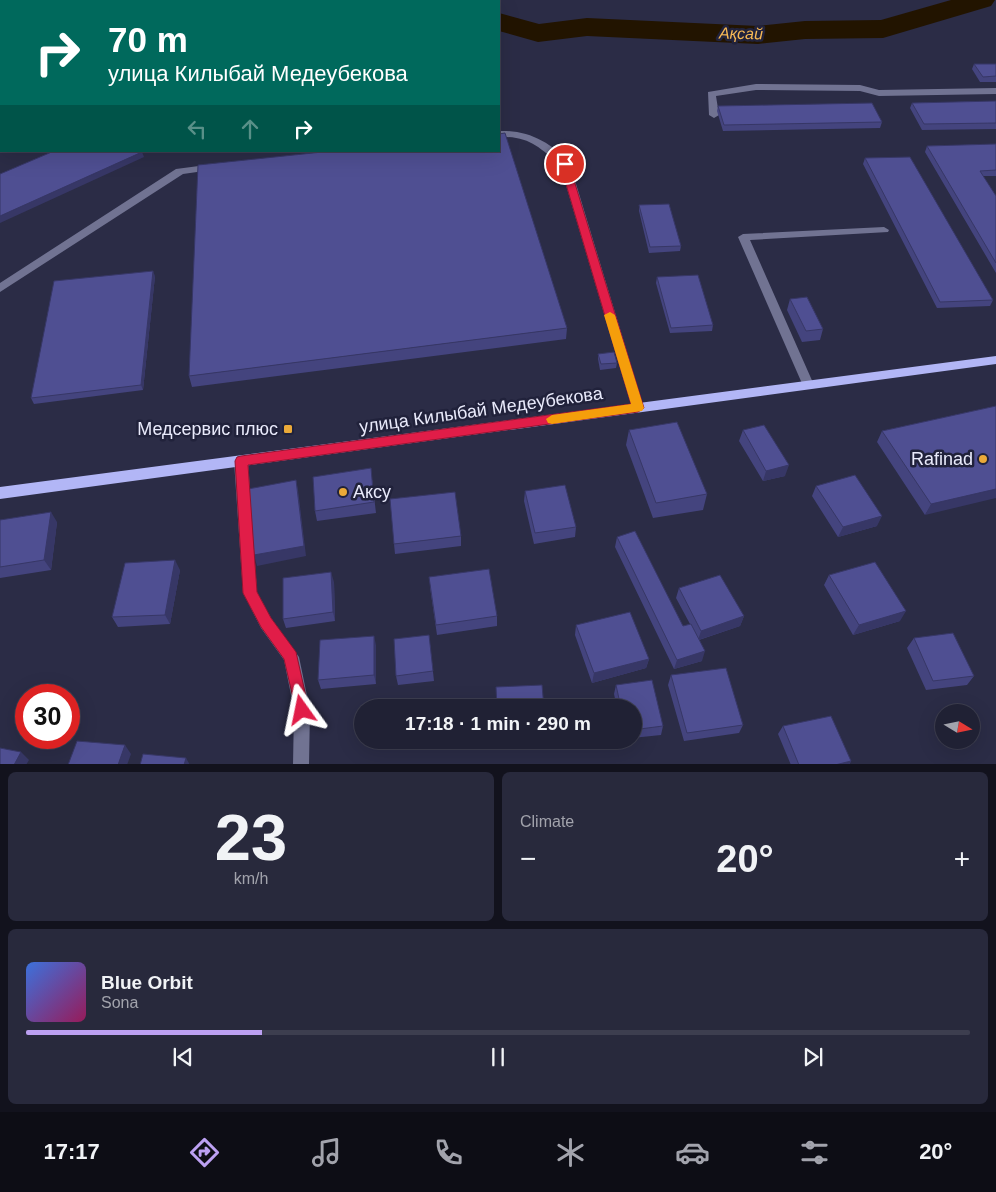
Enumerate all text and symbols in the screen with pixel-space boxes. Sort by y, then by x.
icon: right [25,20,90,85]
text: 70 m [108,20,188,59]
water label: Ақсай [718,25,763,42]
text: улица Килыбай Медеубекова [108,61,408,86]
icon: left [183,115,211,143]
icon: ahead [236,115,264,143]
icon: right [289,115,317,143]
pin [544,143,586,185]
icon: arrive [551,150,579,178]
street label: улица Килыбай Медеубекова [358,383,605,437]
place label: Медсервис плюс [137,419,278,439]
marker: Медсервис плюс [282,423,294,435]
place label: Rafinad [911,449,973,469]
marker: Rafinad [977,453,989,465]
place label: Аксу [353,482,391,502]
marker: Аксу [337,486,349,498]
position arrow [275,683,327,735]
speed limit sign: 30 [15,684,80,749]
north arrow [935,704,980,749]
map controls [935,704,980,749]
text: 17:18 · 1 min · 290 m [405,713,591,734]
text: 23 [215,801,287,874]
text: Climate [520,813,574,830]
text: 20° [716,838,774,880]
text: − [520,843,536,874]
text: + [954,843,970,874]
text: km/h [234,870,268,887]
text: Blue Orbit [101,972,193,993]
text: Sona [101,994,138,1011]
icon: previous [169,1043,197,1071]
icon: pause [484,1043,512,1071]
icon: next [799,1043,827,1071]
icon: directions [187,1135,222,1170]
icon: music [309,1135,344,1170]
icon: phone [431,1135,466,1170]
icon: climate [553,1135,588,1170]
icon: car [675,1135,710,1170]
icon: filters [797,1135,832,1170]
text: 17:17 [44,1139,100,1164]
text: 20° [919,1139,952,1164]

